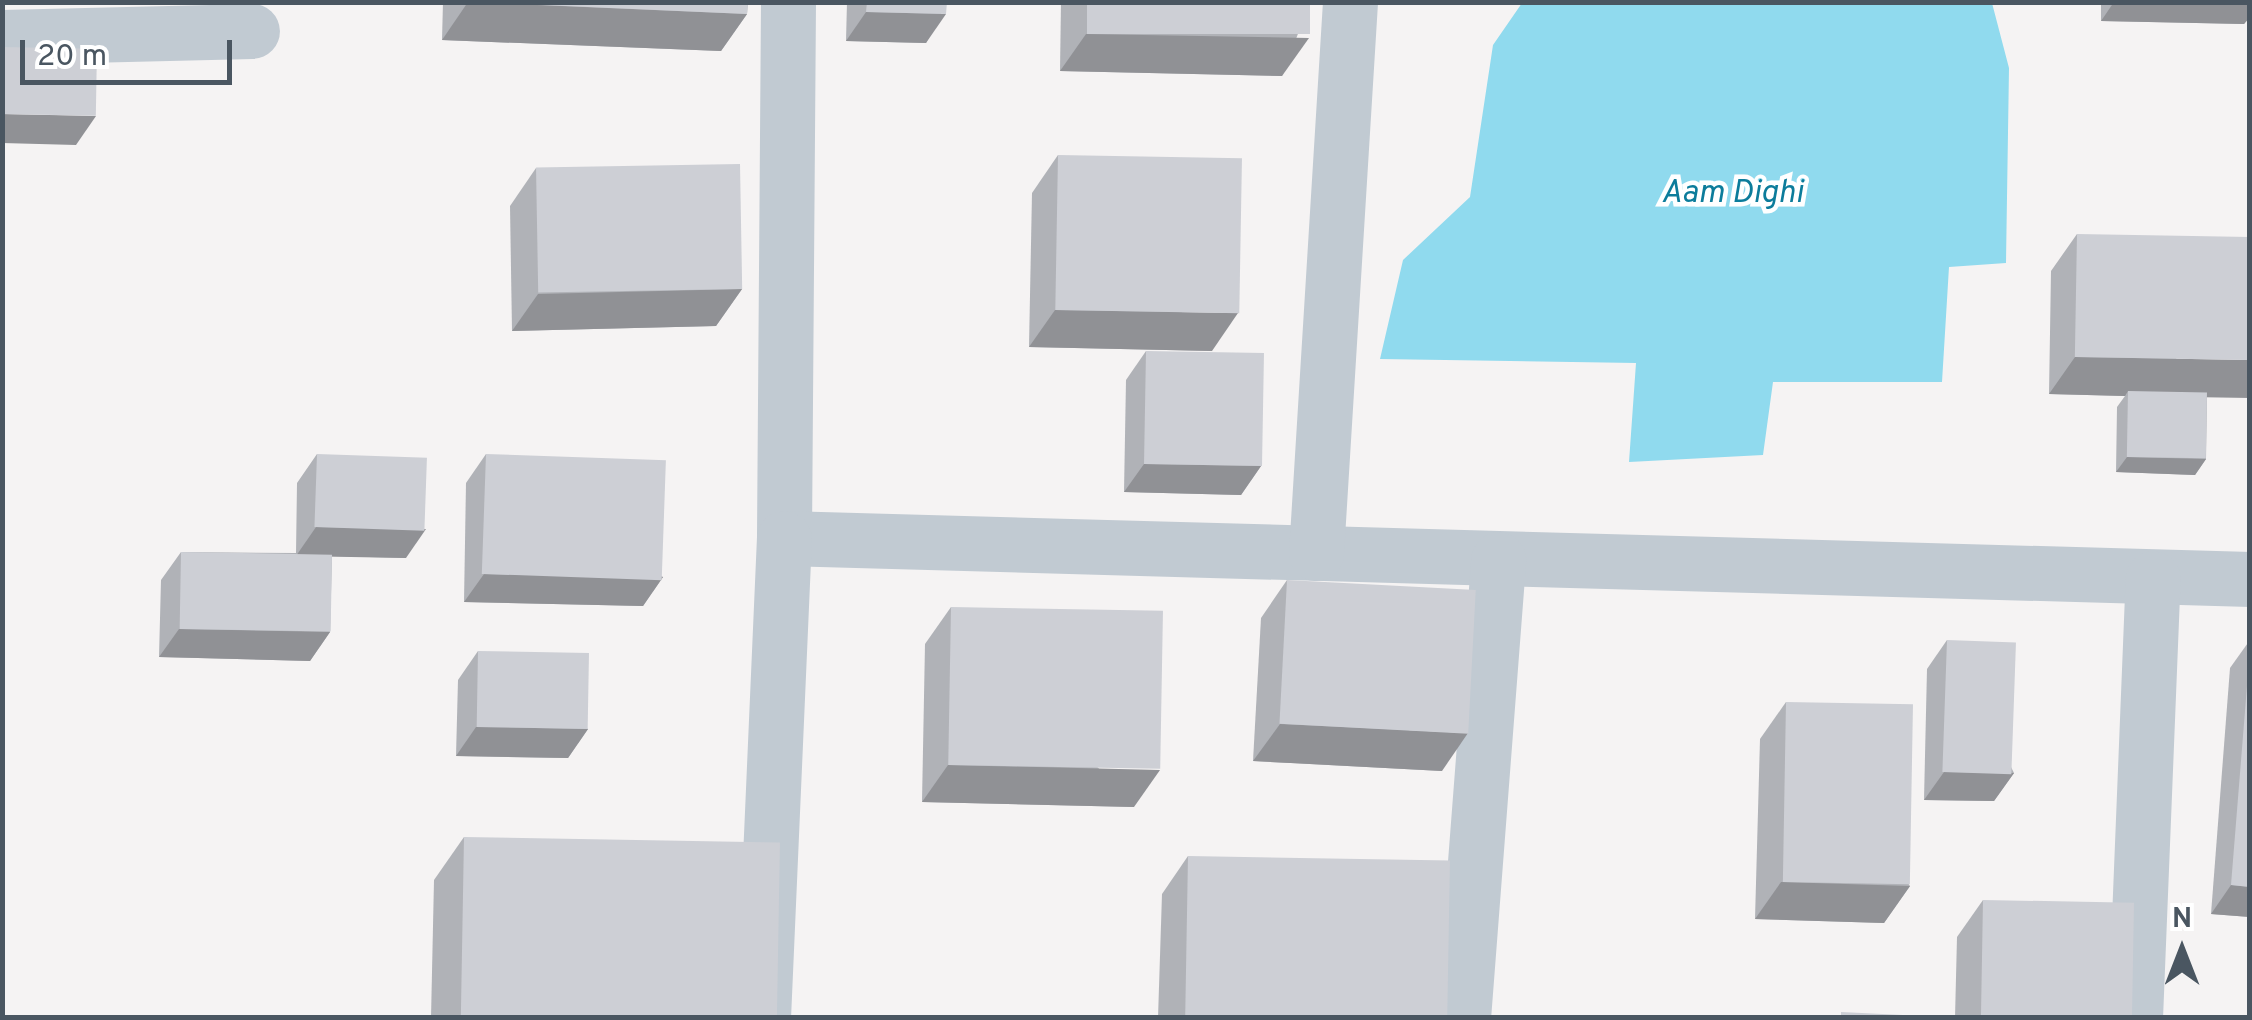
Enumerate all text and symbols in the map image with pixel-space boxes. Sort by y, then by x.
scale bar [25,20,238,82]
text: 20 m [37,39,107,76]
water label: Aam Dighi [1661,175,1803,213]
north arrow [2132,900,2232,1000]
text: N [2172,902,2192,938]

